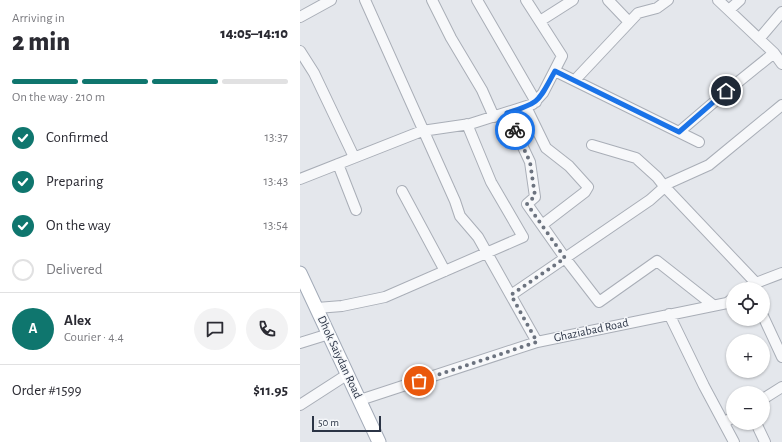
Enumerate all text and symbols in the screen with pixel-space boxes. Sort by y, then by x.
text: Arriving in [12,12,65,25]
text: 14:05–14:10 [220,26,288,41]
text: 2 min [12,29,70,55]
pin [709,74,743,108]
icon: home [715,80,737,102]
text: On the way · 210 m [12,91,105,104]
courier [495,110,535,150]
icon: bike [504,119,526,141]
icon: check [12,127,34,149]
text: Confirmed [46,130,108,145]
text: 13:37 [264,131,288,144]
icon: check [12,171,34,193]
text: Preparing [46,174,103,189]
text: 13:43 [264,175,288,188]
icon: check [12,215,34,237]
text: On the way [46,218,111,233]
text: 13:54 [264,219,288,232]
text: Delivered [46,262,103,277]
map controls [726,282,770,430]
button: locate [726,282,770,326]
button: chat [194,308,236,350]
button: phone [246,308,288,350]
text: Alex [64,313,91,328]
street label: Dhok Saiydan Road [315,314,364,401]
street label: Ghaziabad Road [553,316,629,344]
text: A [28,321,38,336]
text: Courier · 4.4 [64,331,124,344]
button: + [726,334,770,378]
pin [402,364,436,398]
icon: bag [408,370,430,392]
text: Order #1599 [12,383,82,398]
text: $11.95 [253,383,288,398]
button: − [726,386,770,430]
scale bar [312,414,381,433]
text: 50 m [318,417,339,428]

